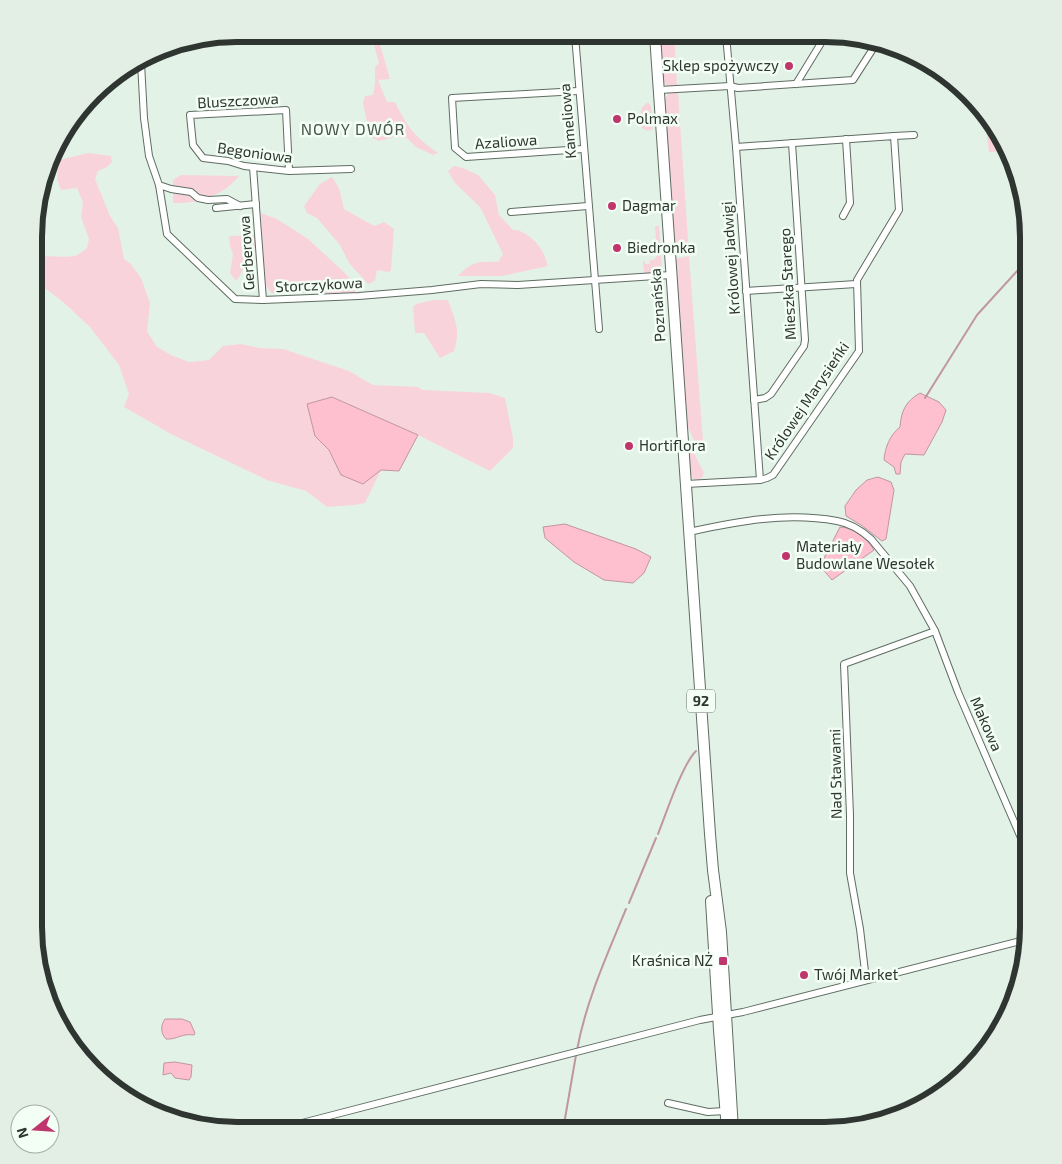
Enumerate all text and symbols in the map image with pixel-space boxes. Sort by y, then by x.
place label: Sklep spożywczy [663,56,779,74]
marker: Sklep spożywczy [783,60,795,72]
street label: Kameliowa [555,83,579,159]
street label: Bluszczowa [197,89,279,111]
place label: Polmax [627,109,678,127]
marker: Polmax [611,113,623,125]
district label: NOWY DWÓR [301,119,405,138]
street label: Azaliowa [474,130,538,152]
street label: Begoniowa [216,138,294,166]
place label: Dagmar [622,196,676,214]
marker: Dagmar [606,200,618,212]
street label: Królowej Jadwigi [717,201,744,315]
street label: Gerberowa [234,215,258,291]
street label: Mieszka Starego [775,227,799,341]
place label: Biedronka [627,238,696,256]
marker: Biedronka [611,242,623,254]
street label: Poznańska [645,267,669,343]
street label: Storczykowa [275,273,363,295]
street label: Królowej Marysieńki [760,338,853,463]
place label: Hortiflora [639,436,706,454]
marker: Hortiflora [623,440,635,452]
place label: Materiały Budowlane Wesołek [796,537,935,572]
marker: Materiały Budowlane Wesołek [780,550,792,562]
road number: 92 [687,689,715,712]
street label: Makowa [967,694,1007,754]
street label: Nad Stawami [825,729,845,819]
place label: Kraśnica NŻ [632,951,713,969]
marker: Kraśnica NŻ [717,955,729,967]
place label: Twój Market [814,965,898,984]
marker: Twój Market [798,969,810,981]
north arrow [10,1104,60,1154]
text: N [12,1126,32,1140]

